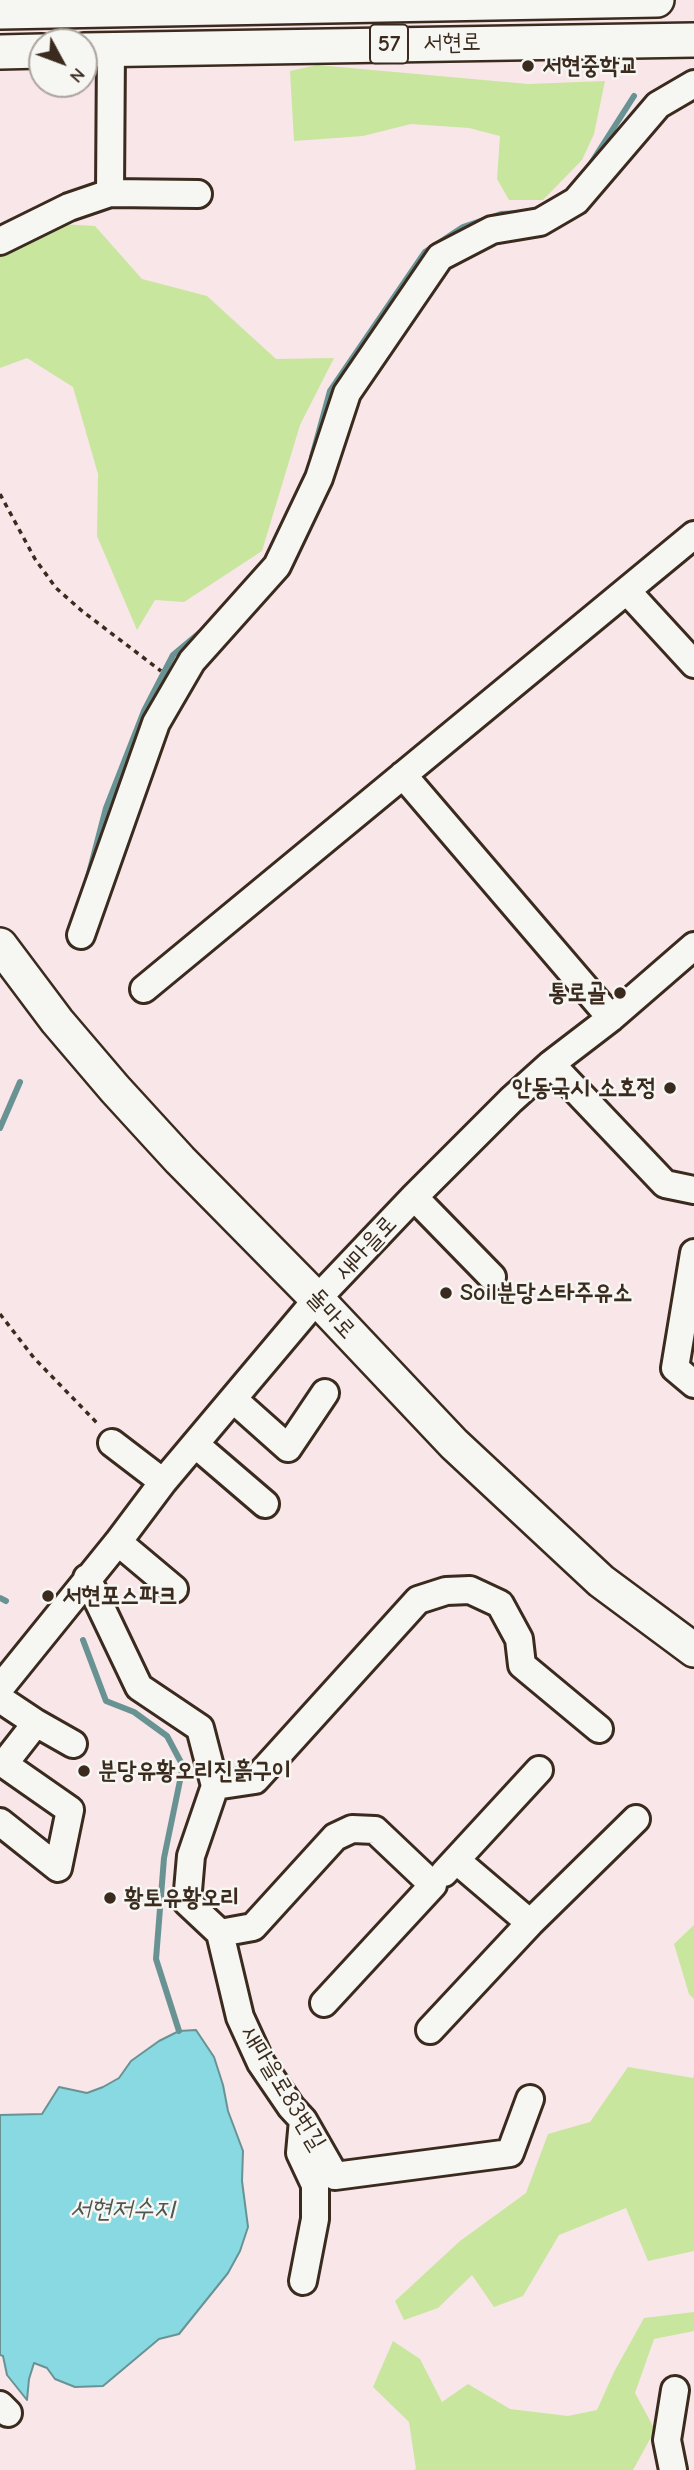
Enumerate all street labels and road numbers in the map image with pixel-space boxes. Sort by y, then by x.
road number: 57 [370,24,408,64]
street label: 서현로 [423,28,481,58]
street label: 새마을로 [329,1210,403,1286]
street label: 돌마로 [301,1283,361,1345]
street label: 새마을로83번길 [235,2020,331,2156]

